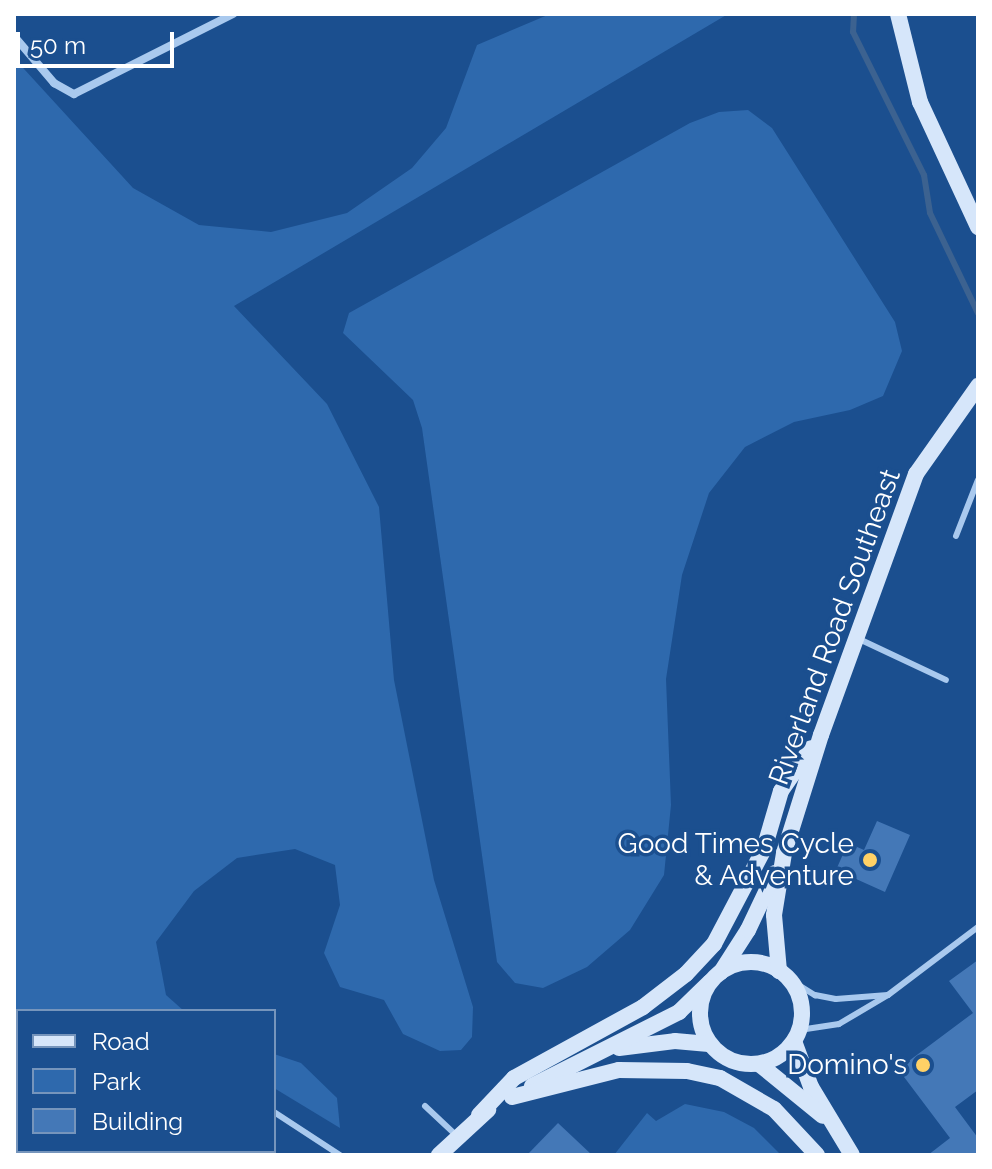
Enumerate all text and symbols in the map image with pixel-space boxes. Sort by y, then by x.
scale bar [20,16,178,66]
text: 50 m [30,31,86,60]
street label: Riverland Road Southeast [762,465,908,789]
place label: Good Times Cycle & Adventure [617,827,854,893]
marker: Good Times Cycle & Adventure [861,851,879,869]
legend [16,1009,276,1153]
text: Road [92,1027,150,1056]
place label: Domino's [787,1048,907,1082]
marker: Domino's [914,1056,932,1074]
text: Park [92,1067,141,1096]
text: Building [92,1107,183,1136]

